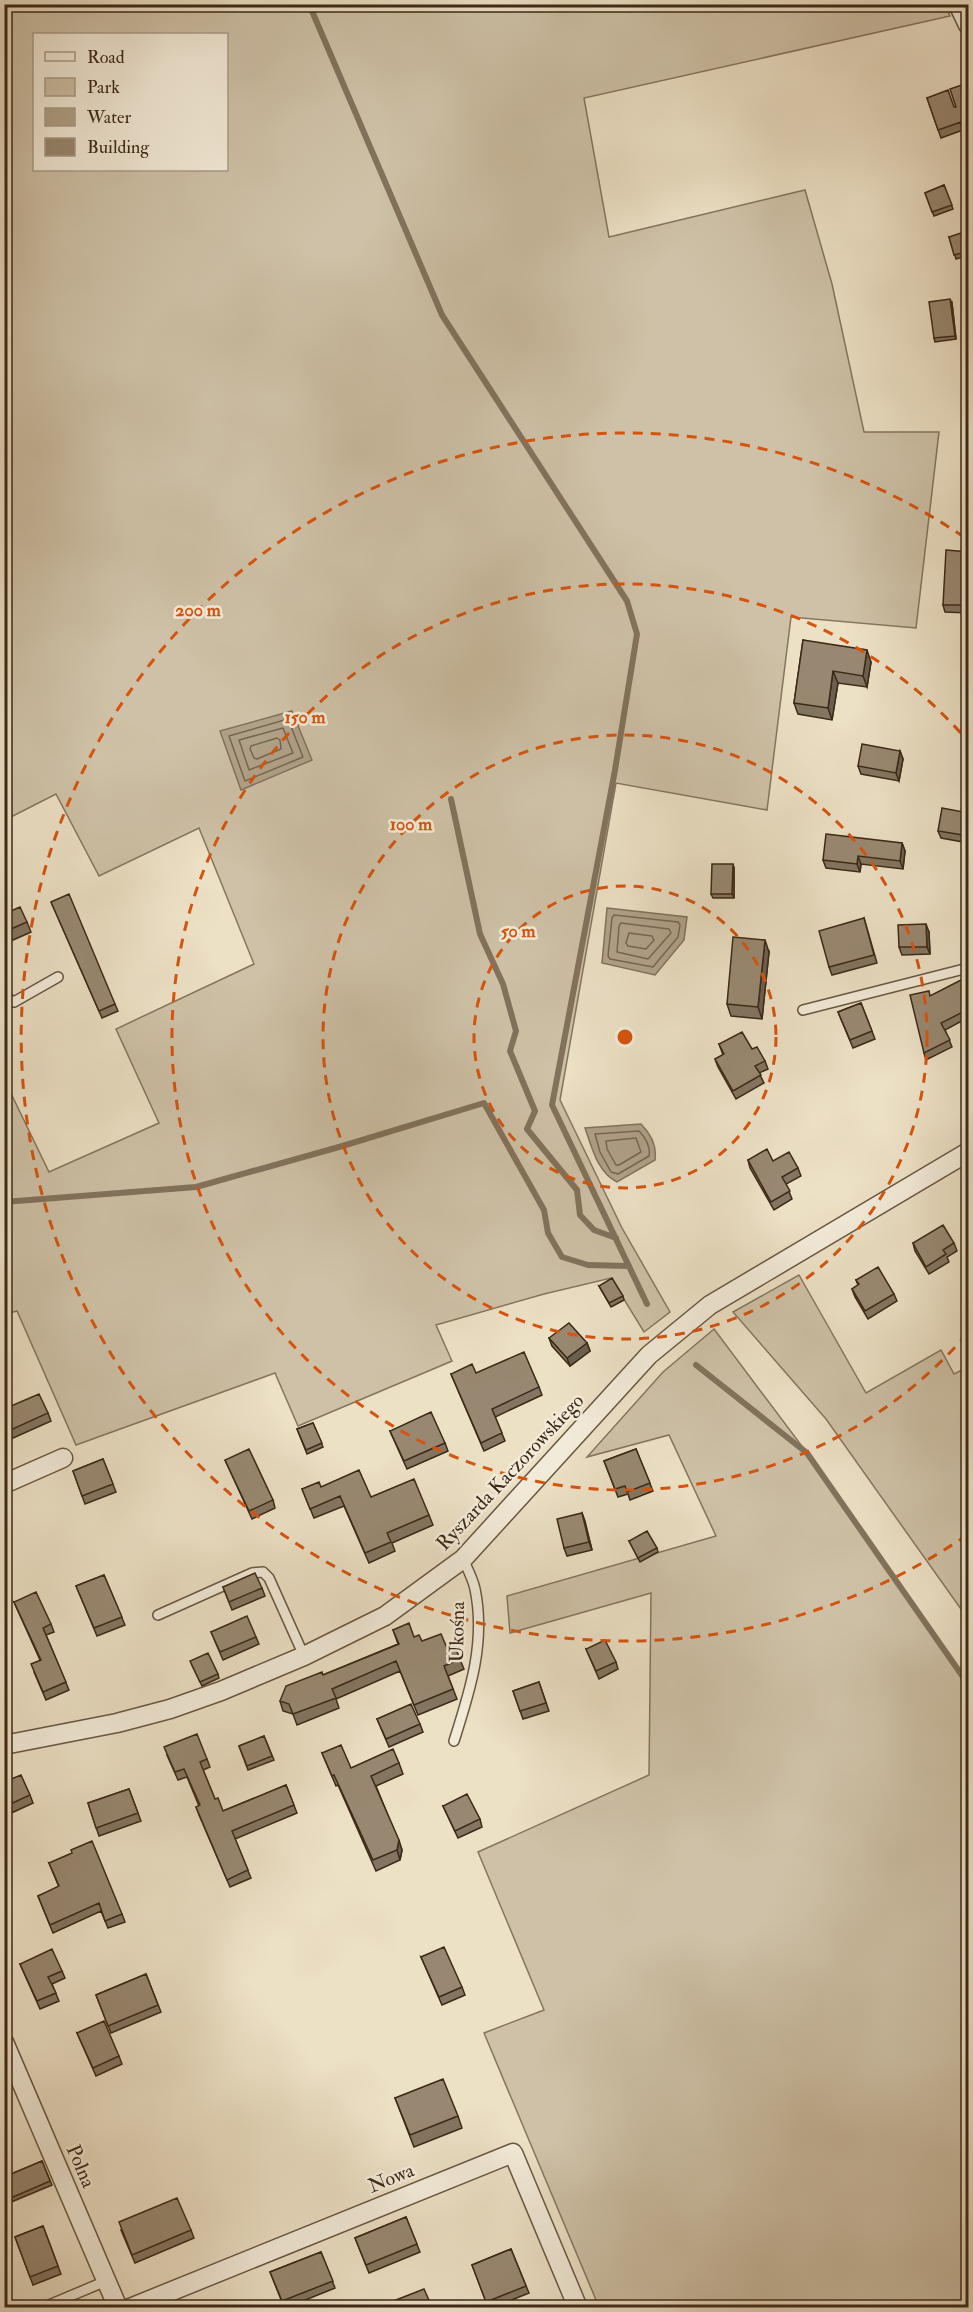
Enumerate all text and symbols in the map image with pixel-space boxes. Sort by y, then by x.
legend [33,33,228,171]
text: Road [87,46,125,69]
text: Park [87,76,120,99]
text: Water [86,106,131,129]
text: Building [87,136,150,159]
text: 200 m [175,599,222,622]
text: 150 m [284,706,327,729]
text: 100 m [390,813,433,836]
text: 50 m [501,920,536,943]
centre of rings [615,1027,635,1047]
street label: Ryszarda Kaczorowskiego [431,1388,589,1556]
street label: Ukośna [444,1601,470,1663]
street label: Polna [61,2141,101,2192]
street label: Nowa [364,2157,418,2198]

